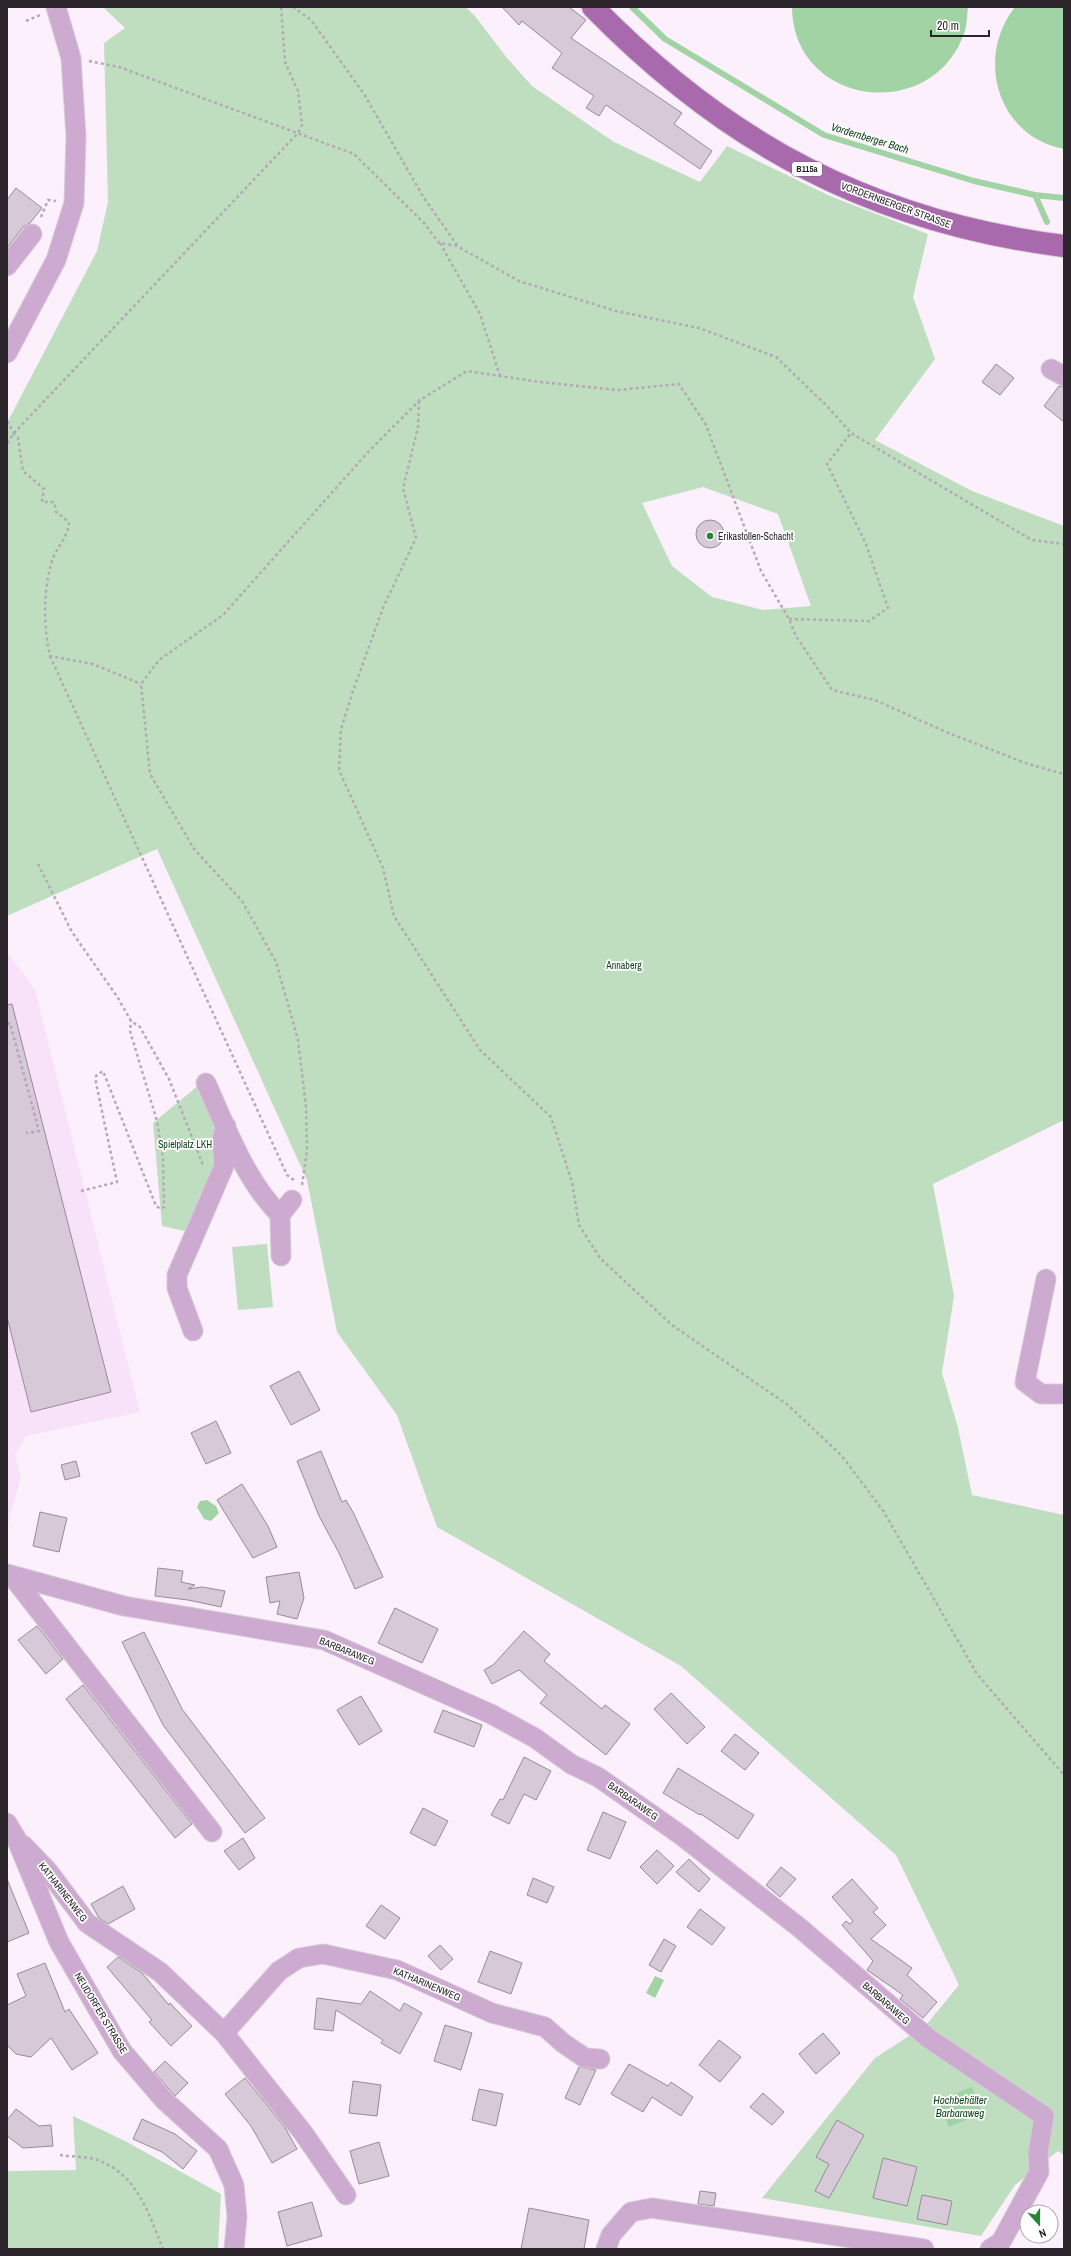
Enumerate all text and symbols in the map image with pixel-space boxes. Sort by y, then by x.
scale bar [931,12,989,38]
text: 20 m [937,18,959,34]
water label: Vordernberger Bach [829,120,911,156]
road number: B115a [792,162,822,176]
street label: VORDERNBERGER STRASSE [839,179,953,231]
place label: Erikastollen-Schacht [718,530,794,543]
marker: Erikastollen-Schacht [705,531,715,541]
park label: Annaberg [605,959,642,972]
park label: Spielplatz LKH [158,1138,212,1151]
street label: BARBARAWEG [317,1634,377,1668]
street label: BARBARAWEG [605,1779,661,1823]
street label: KATHARINENWEG [36,1860,90,1924]
street label: KATHARINENWEG [391,1964,463,2004]
street label: NEUDORFER STRASSE [72,1970,130,2056]
street label: BARBARAWEG [860,1979,912,2027]
water label: Hochbehälter Barbaraweg [933,2093,988,2120]
north arrow [1019,2204,1059,2244]
text: N [1037,2226,1048,2241]

